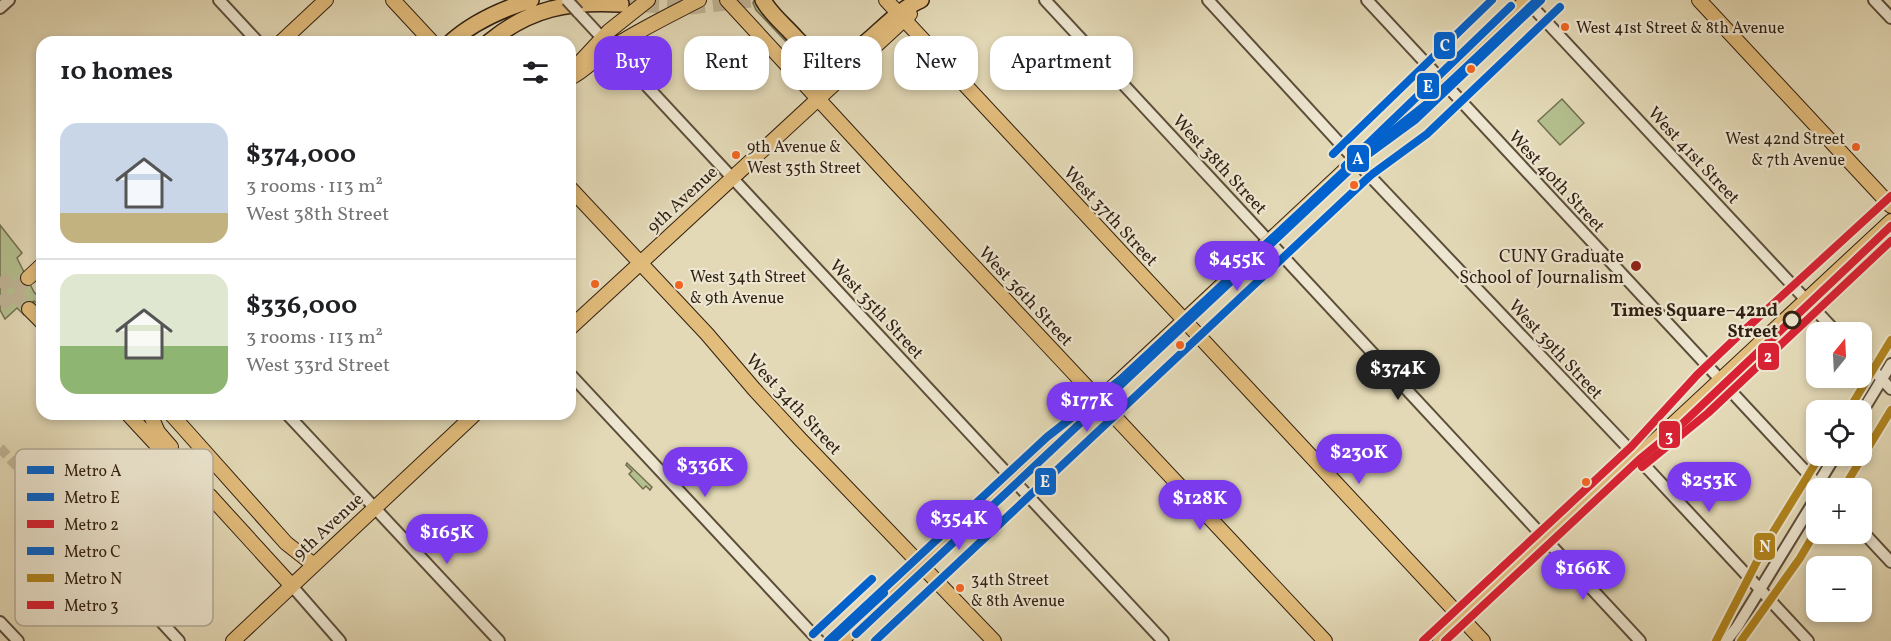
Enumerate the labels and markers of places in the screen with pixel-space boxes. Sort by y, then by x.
place label: West 41st Street & 8th Avenue [1576,18,1784,40]
marker: West 41st Street & 8th Avenue [1559,21,1571,33]
unlabelled marker [1465,63,1477,75]
place label: West 42nd Street & 7th Avenue [1725,129,1845,172]
place label: 9th Avenue & West 35th Street [747,137,862,180]
marker: West 42nd Street & 7th Avenue [1850,141,1862,153]
marker: 9th Avenue & West 35th Street [730,149,742,161]
unlabelled marker [1348,179,1360,191]
pin: $455K [1195,241,1279,292]
place label: CUNY Graduate School of Journalism [1459,245,1624,291]
marker: CUNY Graduate School of Journalism [1629,259,1643,273]
place label: West 34th Street & 9th Avenue [690,267,806,310]
unlabelled marker [589,278,601,290]
marker: West 34th Street & 9th Avenue [673,279,685,291]
place label: Times Square–42nd Street [1611,299,1778,345]
marker: Times Square–42nd Street [1783,311,1801,329]
unlabelled marker [1174,339,1186,351]
pin: $374K [1356,350,1440,401]
pin: $177K [1045,382,1129,433]
pin: $230K [1317,434,1401,485]
pin: $336K [663,447,747,498]
pin: $253K [1667,462,1751,513]
unlabelled marker [1580,476,1592,488]
pin: $128K [1158,480,1242,531]
pin: $354K [917,500,1001,551]
pin: $165K [405,514,489,565]
pin: $166K [1541,550,1625,601]
place label: 34th Street & 8th Avenue [971,570,1065,613]
marker: 34th Street & 8th Avenue [954,582,966,594]

